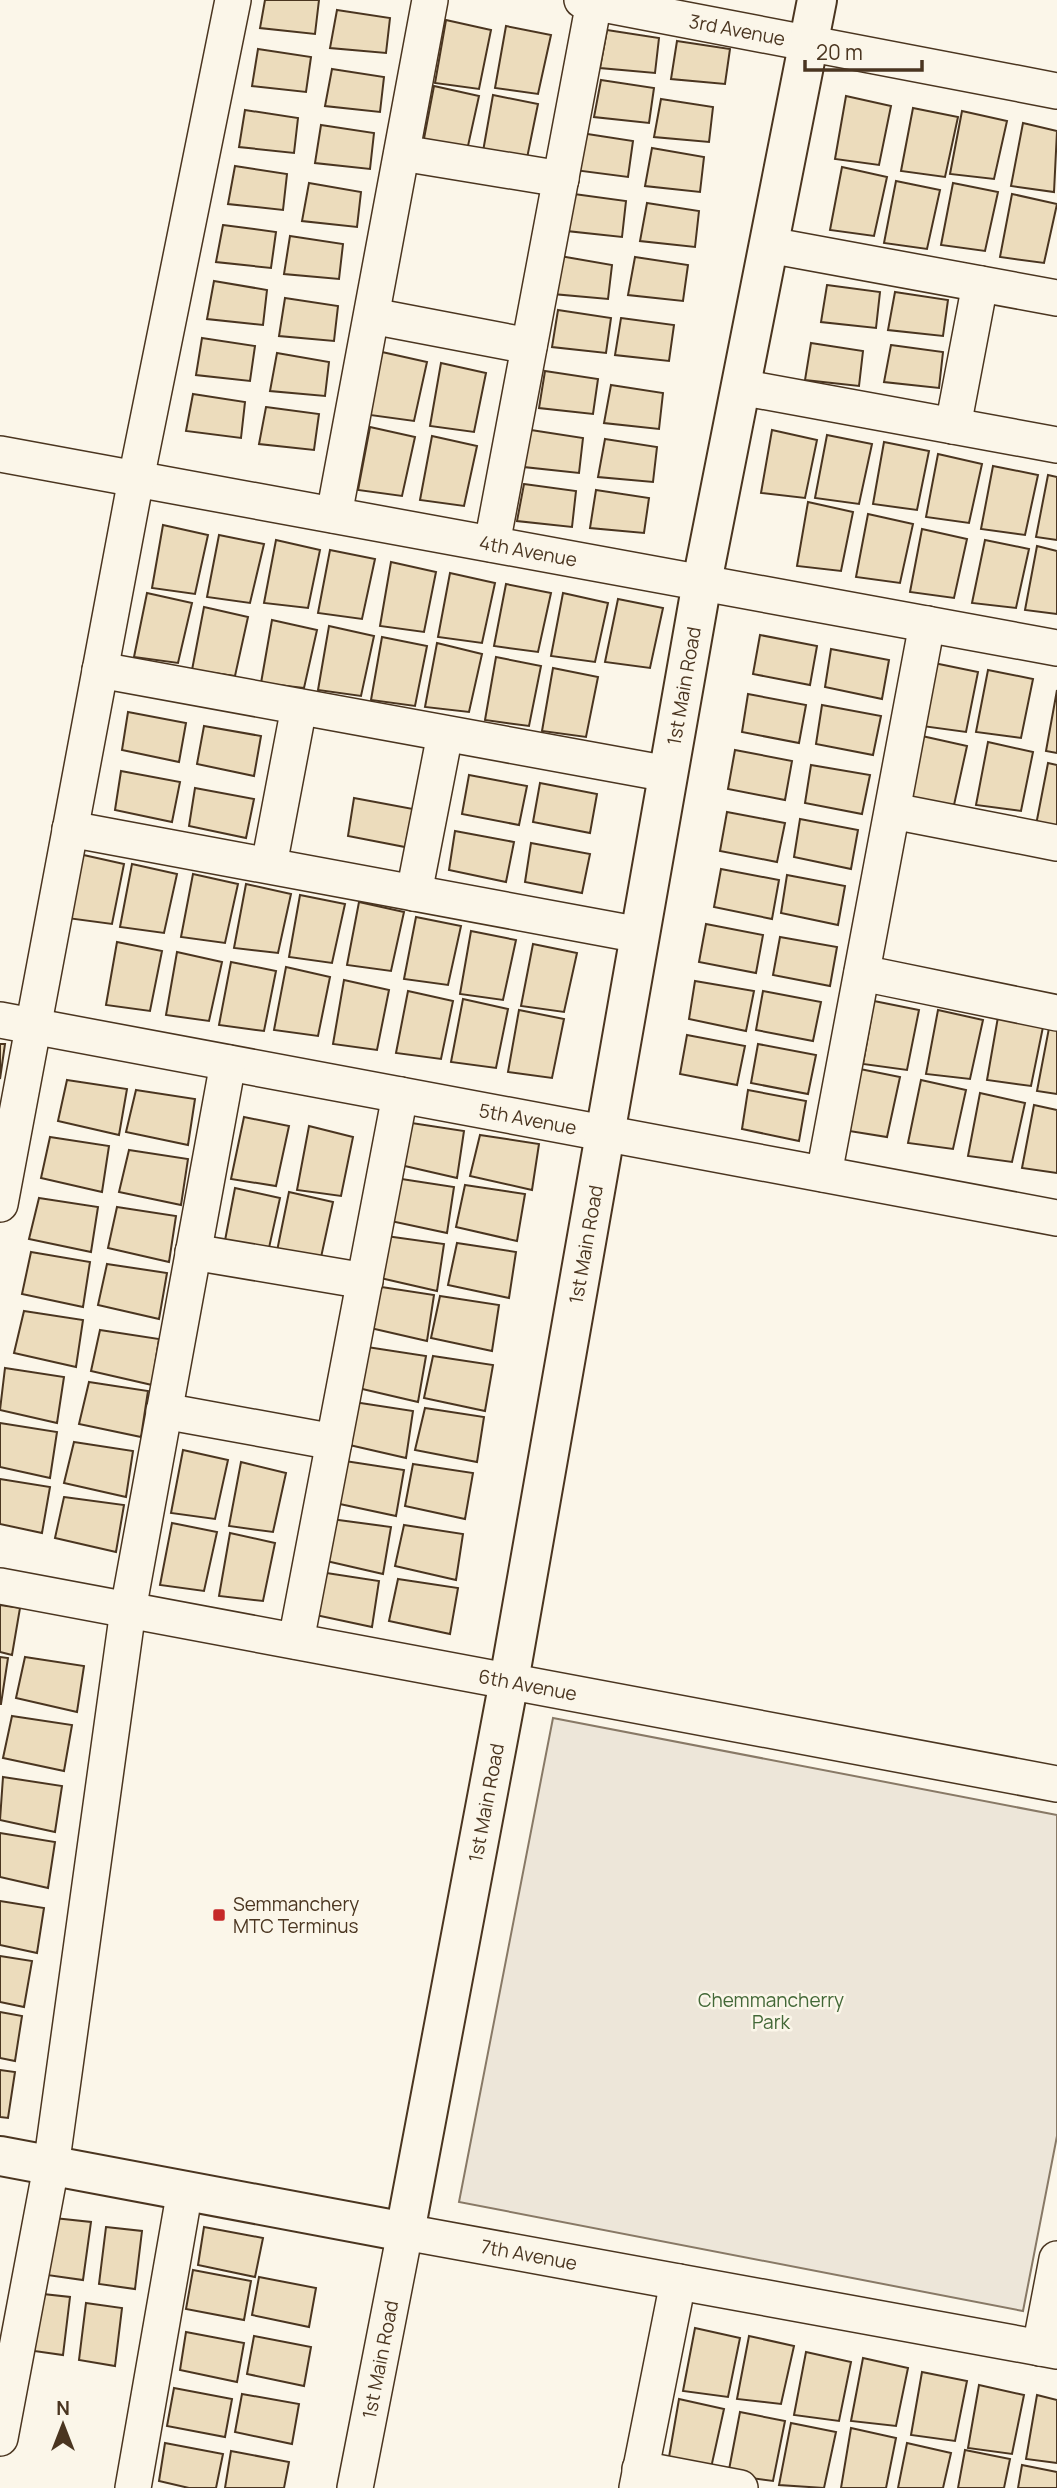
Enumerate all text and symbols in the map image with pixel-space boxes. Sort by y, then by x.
street label: 3rd Avenue [687,8,787,52]
scale bar [805,28,922,72]
text: 20 m [816,38,863,66]
street label: 4th Avenue [477,529,579,573]
street label: 1st Main Road [661,625,707,747]
street label: 5th Avenue [477,1097,579,1141]
street label: 1st Main Road [562,1183,609,1306]
street label: 6th Avenue [476,1663,579,1707]
street label: 1st Main Road [462,1741,510,1864]
place label: Semmanchery MTC Terminus [233,1891,359,1939]
marker: Semmanchery MTC Terminus [211,1907,227,1923]
park label: Chemmancherry Park [698,1987,844,2035]
street label: 7th Avenue [479,2233,579,2276]
street label: 1st Main Road [356,2298,404,2421]
north arrow [28,2390,98,2460]
text: N [56,2395,70,2421]

